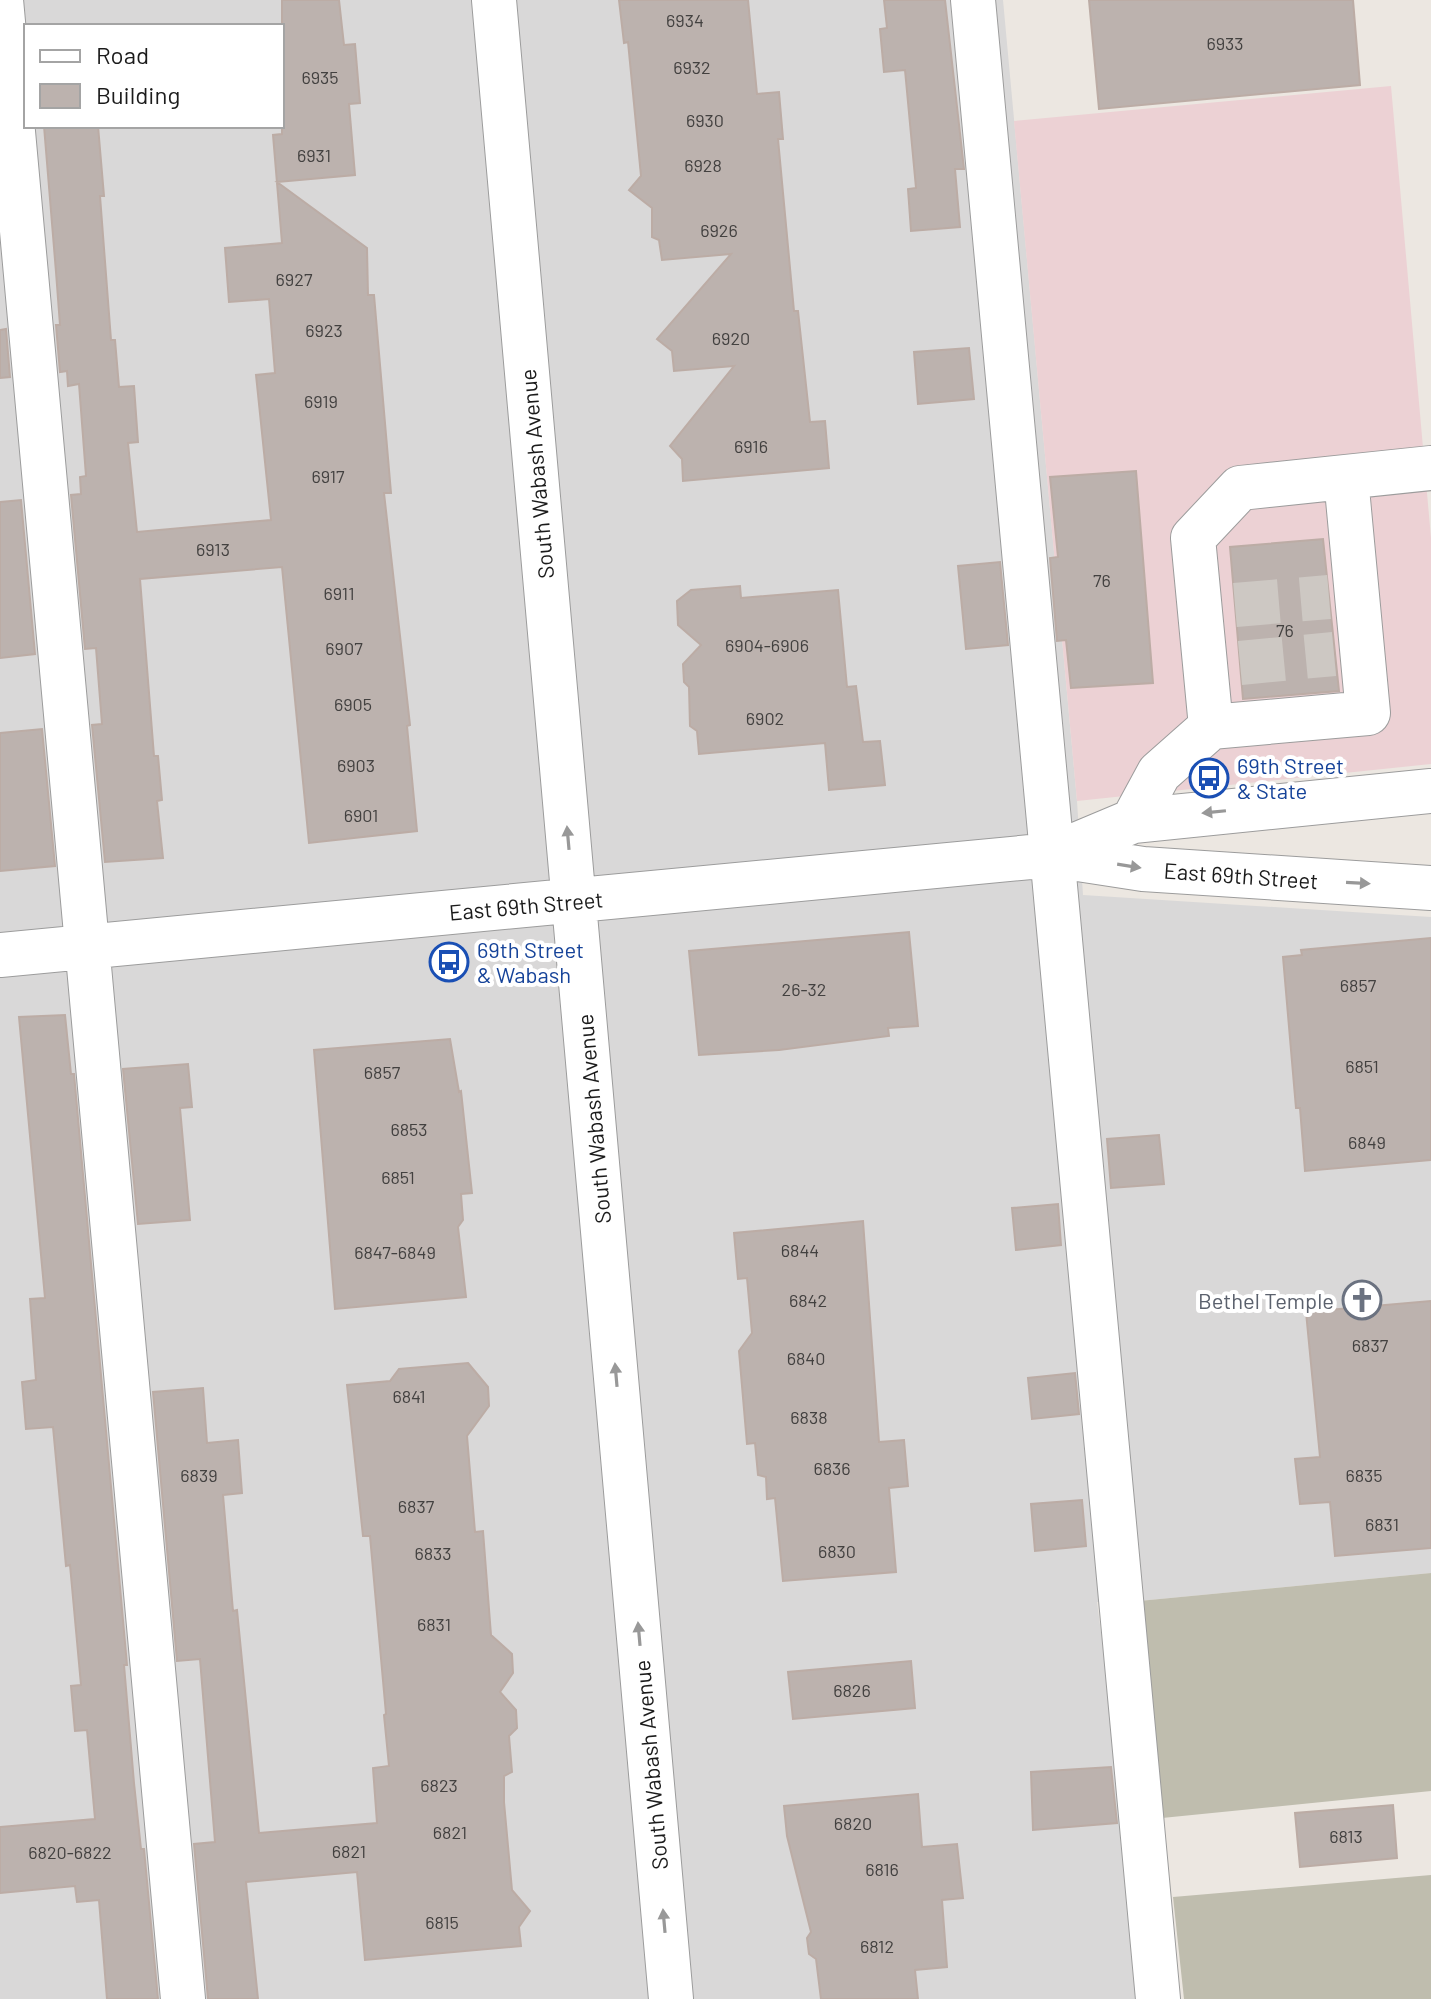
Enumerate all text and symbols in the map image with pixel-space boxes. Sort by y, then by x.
house number: 6934 [666,9,704,31]
legend [24,24,284,128]
house number: 6933 [1206,32,1244,54]
text: Road [96,40,149,69]
house number: 6932 [673,56,711,78]
house number: 6935 [301,66,339,88]
text: Building [96,80,180,109]
house number: 6930 [686,109,724,131]
house number: 6931 [297,144,331,166]
house number: 6928 [684,154,722,176]
house number: 6926 [700,219,738,241]
house number: 6927 [276,268,313,290]
house number: 6923 [305,319,343,341]
house number: 6920 [712,327,750,349]
street label: South Wabash Avenue [514,368,558,580]
house number: 6919 [304,390,338,412]
house number: 6916 [734,435,768,457]
house number: 6917 [311,465,345,487]
house number: 6913 [196,538,230,560]
house number: 76 [1093,569,1111,591]
house number: 6911 [324,582,354,604]
house number: 76 [1276,619,1294,641]
house number: 6904-6906 [725,634,809,656]
house number: 6907 [325,637,363,659]
house number: 6905 [334,693,372,715]
house number: 6902 [746,707,784,729]
place label: 69th Street & State [1237,752,1344,803]
house number: 6903 [337,754,375,776]
bus stop icon: 69th Street & State [1188,757,1230,799]
house number: 6901 [344,804,378,826]
one-way arrow [1201,805,1226,818]
one-way arrow [562,825,575,850]
street label: East 69th Street [1163,857,1319,893]
one-way arrow [1117,860,1142,873]
one-way arrow [1346,877,1371,890]
street label: East 69th Street [448,885,604,925]
place label: 69th Street & Wabash [477,936,584,987]
bus stop icon: 69th Street & Wabash [428,941,470,983]
house number: 6857 [1340,974,1377,996]
house number: 26-32 [782,978,826,1000]
street label: South Wabash Avenue [571,1013,615,1225]
house number: 6851 [1345,1055,1379,1077]
house number: 6857 [364,1061,401,1083]
house number: 6853 [390,1118,428,1140]
house number: 6849 [1348,1131,1386,1153]
house number: 6851 [381,1166,415,1188]
house number: 6844 [781,1239,819,1261]
house number: 6847-6849 [354,1241,436,1263]
church icon: Bethel Temple [1341,1279,1383,1321]
place label: Bethel Temple [1198,1287,1334,1313]
house number: 6842 [789,1289,827,1311]
house number: 6837 [1352,1334,1389,1356]
house number: 6840 [787,1347,825,1369]
one-way arrow [609,1362,622,1387]
house number: 6841 [392,1385,426,1407]
house number: 6838 [790,1406,828,1428]
house number: 6836 [813,1457,851,1479]
house number: 6839 [180,1464,218,1486]
house number: 6835 [1345,1464,1383,1486]
house number: 6837 [398,1495,435,1517]
house number: 6831 [1365,1513,1399,1535]
house number: 6830 [818,1540,856,1562]
house number: 6833 [414,1542,452,1564]
house number: 6831 [417,1613,451,1635]
one-way arrow [632,1621,645,1646]
street label: South Wabash Avenue [628,1659,672,1871]
house number: 6826 [833,1679,871,1701]
house number: 6823 [420,1774,458,1796]
house number: 6820 [834,1812,872,1834]
house number: 6821 [433,1821,467,1843]
house number: 6813 [1329,1825,1363,1847]
house number: 6821 [332,1840,366,1862]
house number: 6820-6822 [28,1841,112,1863]
house number: 6816 [865,1858,899,1880]
one-way arrow [657,1908,670,1933]
house number: 6815 [425,1911,459,1933]
house number: 6812 [860,1935,894,1957]

